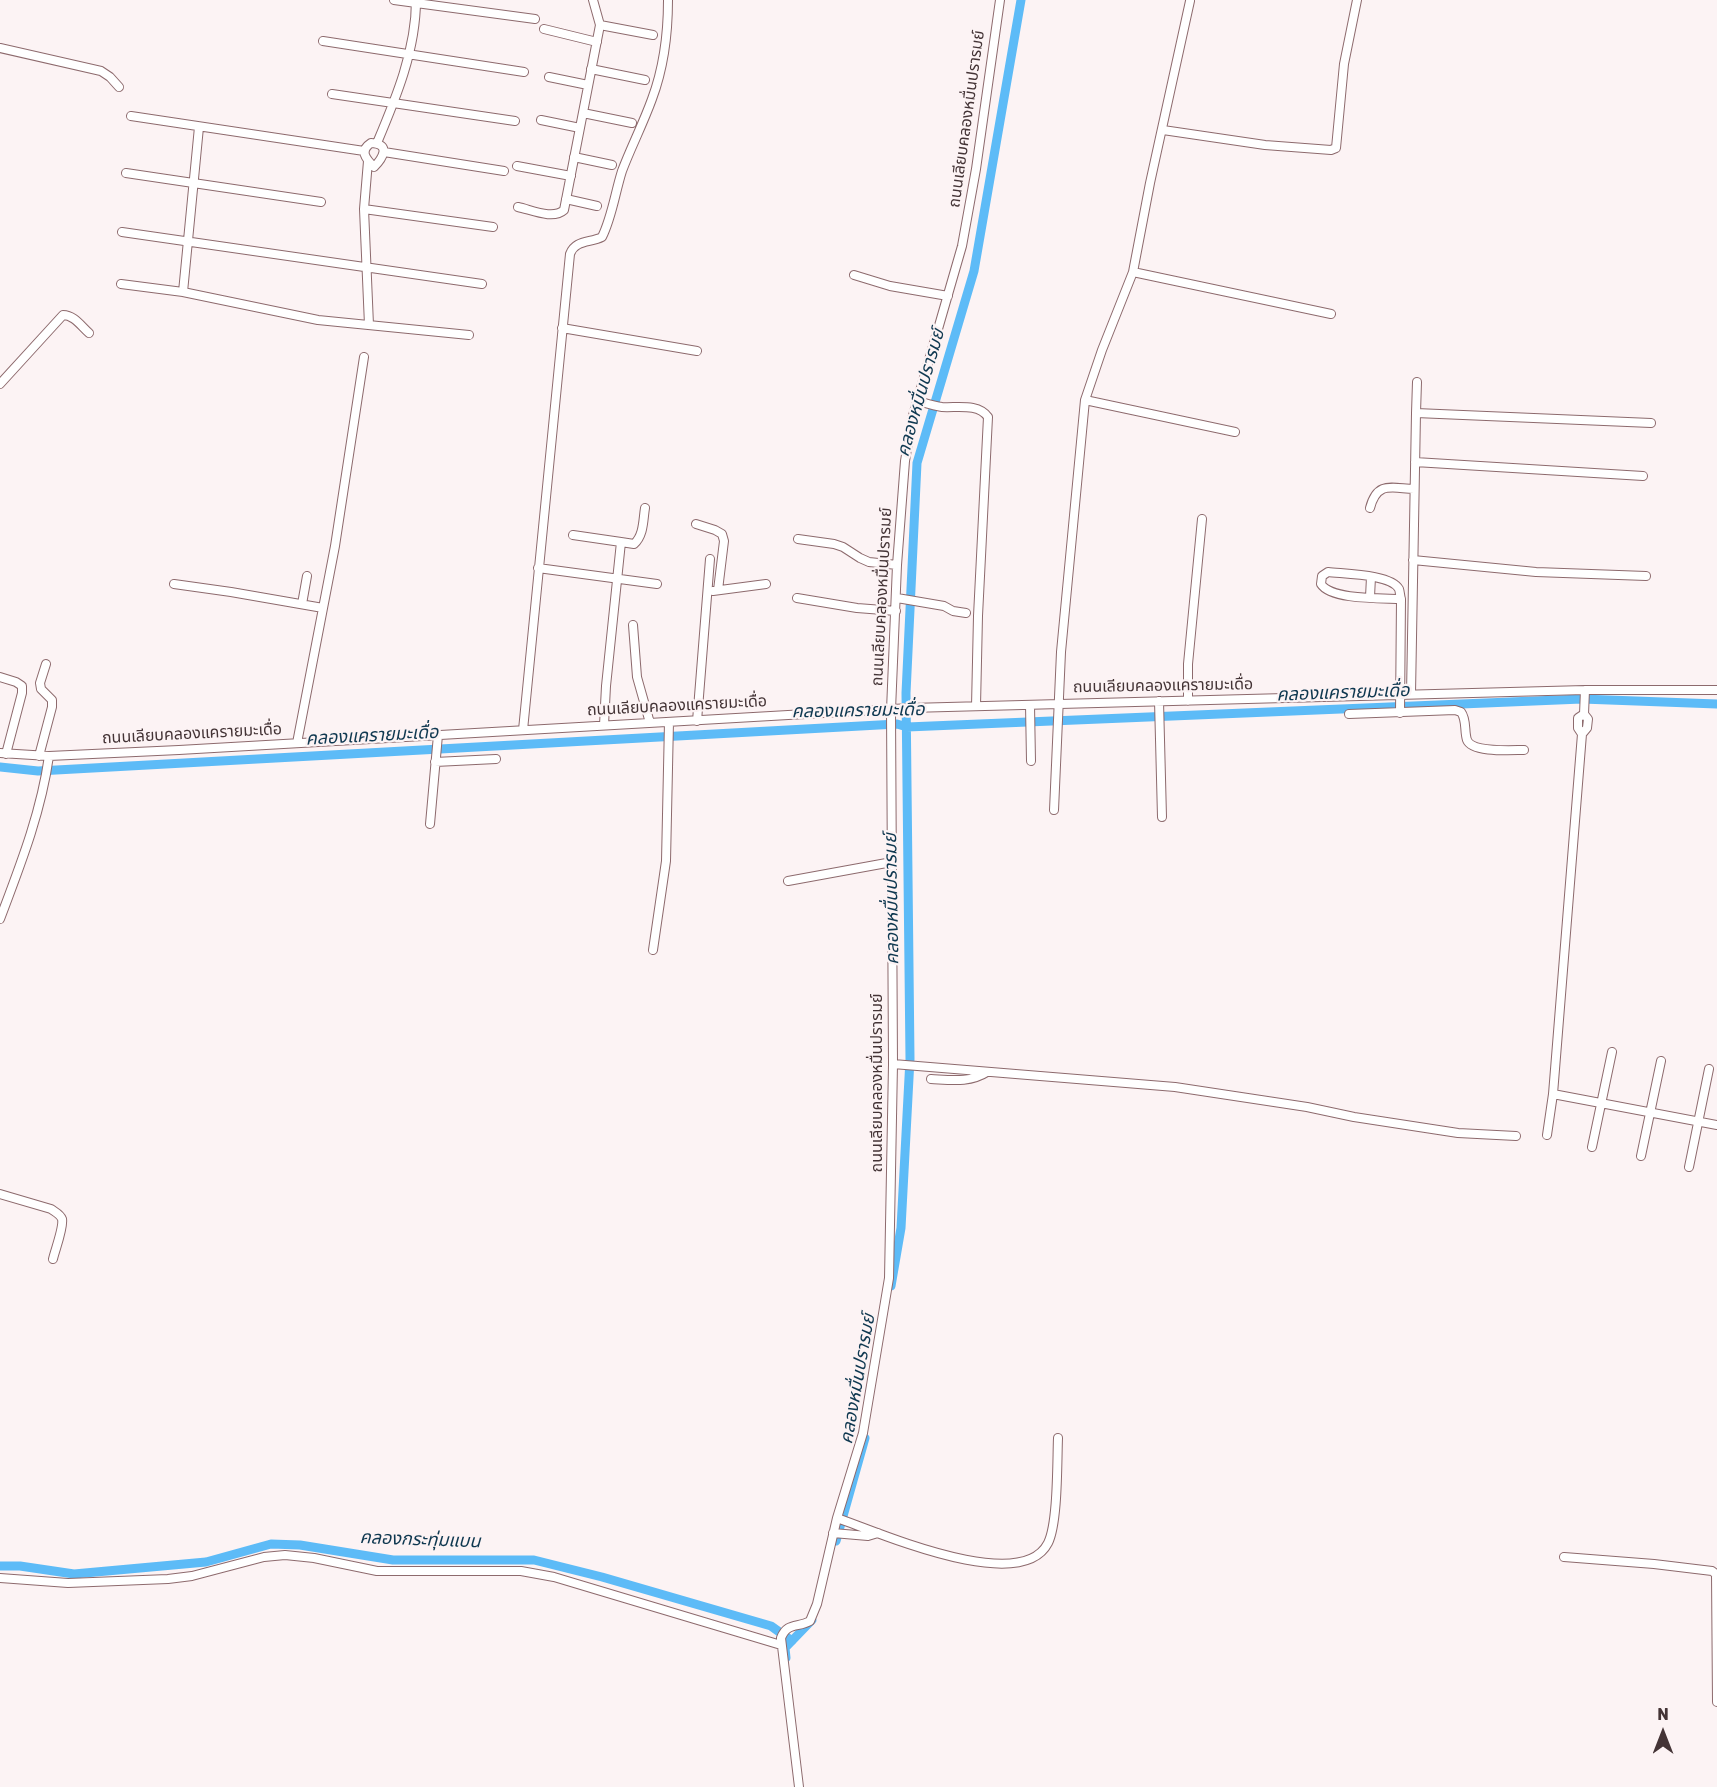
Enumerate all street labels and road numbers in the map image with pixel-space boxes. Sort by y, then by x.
street label: ถนนเลียบคลองหมื่นปรารมย์ [945,29,989,209]
street label: ถนนเลียบคลองหมื่นปรารมย์ [868,507,896,687]
street label: ถนนเลียบคลองแครายมะเดื่อ [1073,675,1253,697]
street label: ถนนเลียบคลองแครายมะเดื่อ [587,692,767,720]
street label: ถนนเลียบคลองแครายมะเดื่อ [102,720,282,748]
street label: ถนนเลียบคลองหมื่นปรารมย์ [867,994,887,1172]

